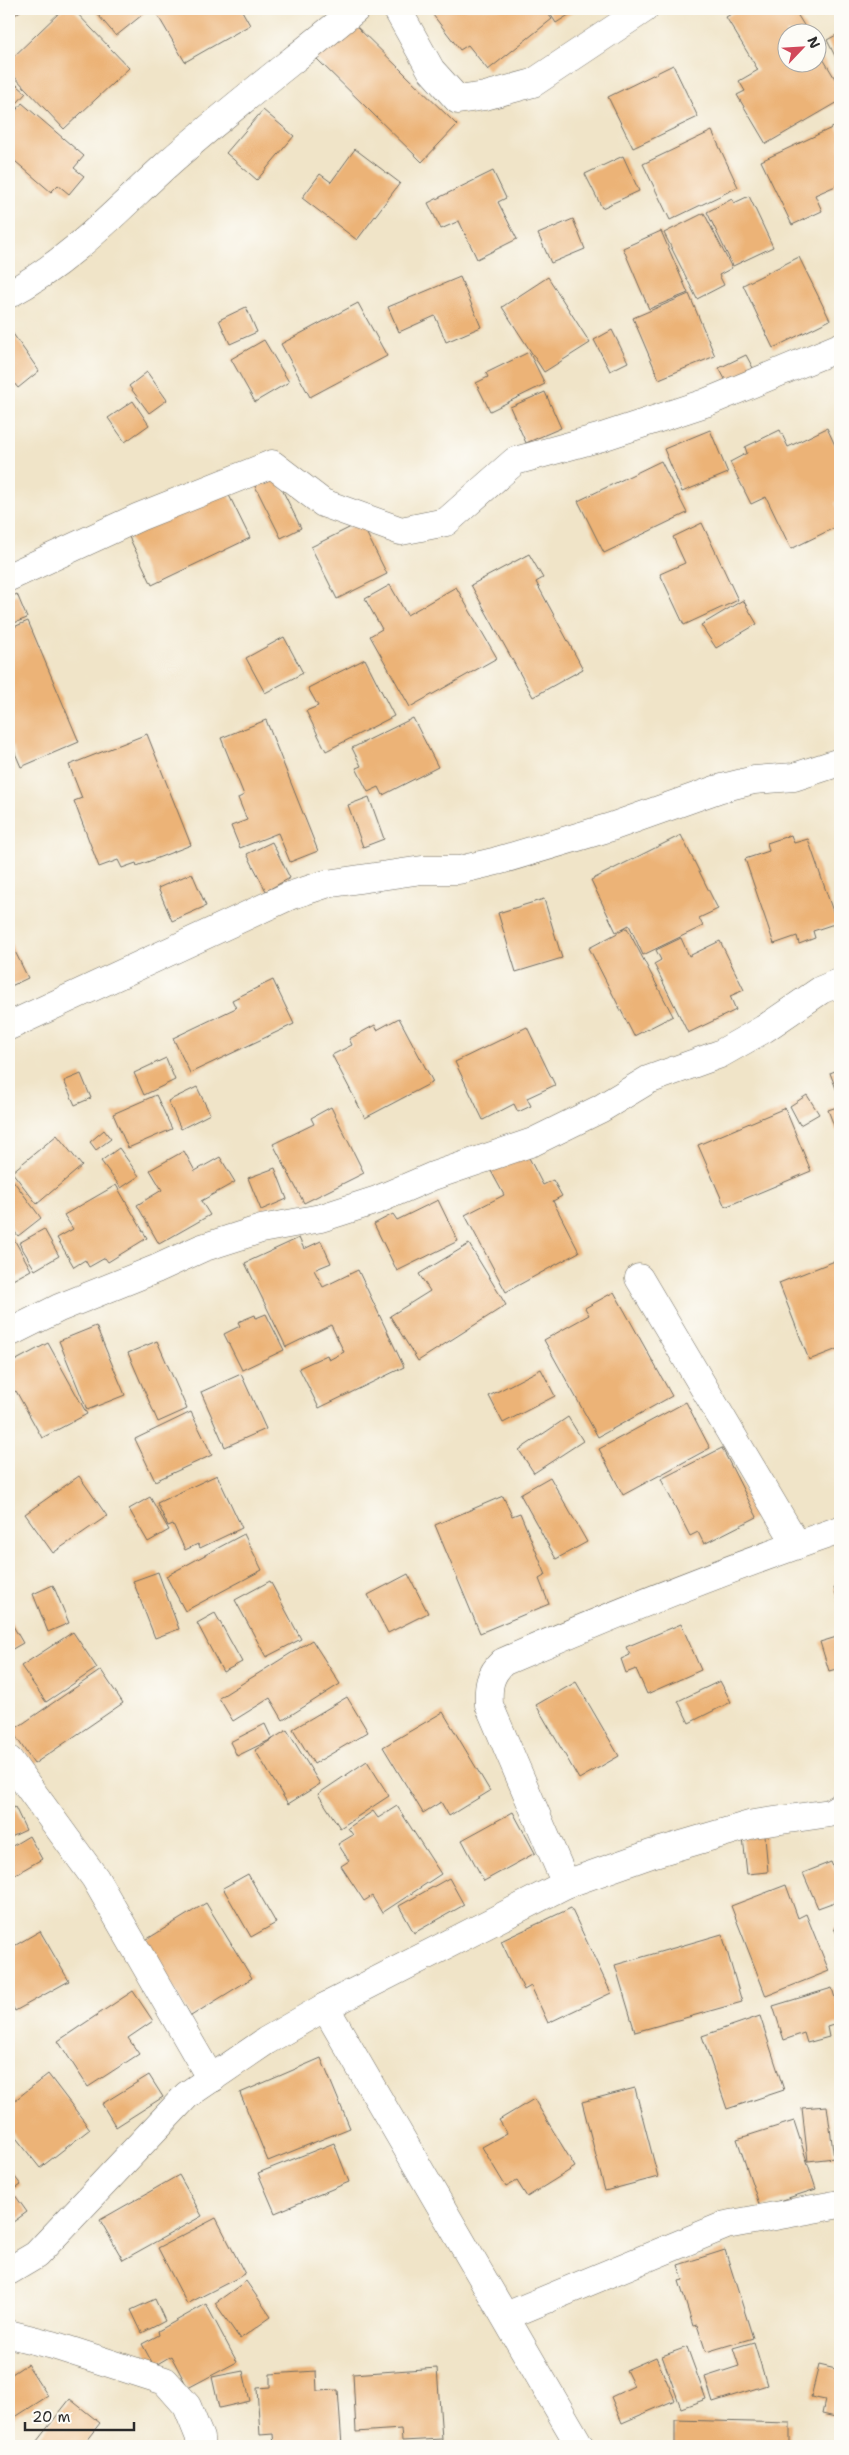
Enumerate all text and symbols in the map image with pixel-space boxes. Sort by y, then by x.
north arrow [776,22,826,72]
text: N [803,34,824,51]
scale bar [25,2400,134,2432]
text: 20 m [32,2407,71,2427]

